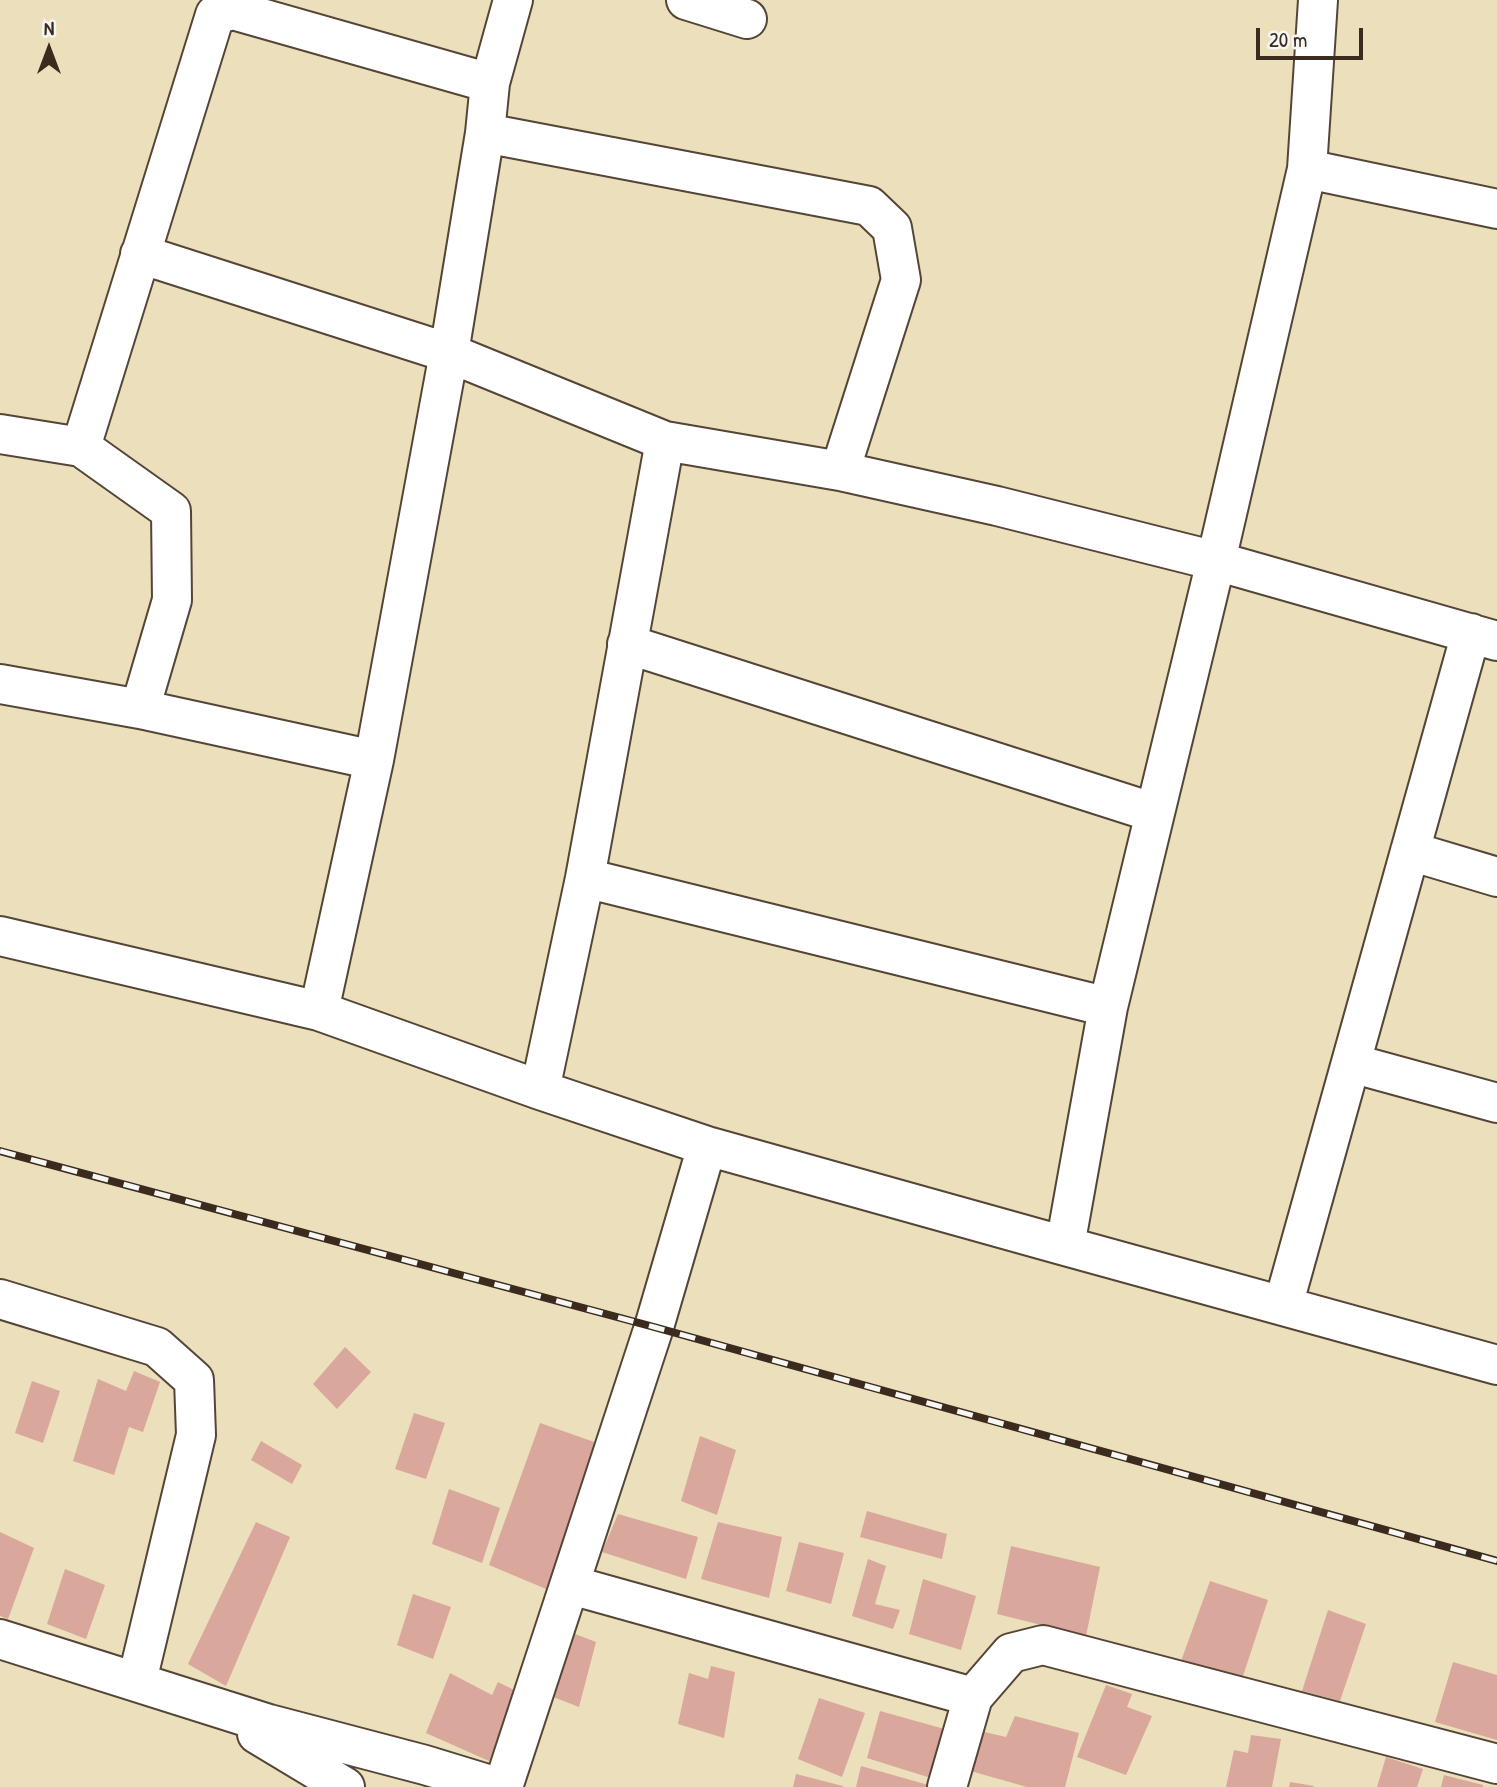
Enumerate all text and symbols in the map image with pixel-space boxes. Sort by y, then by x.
north arrow [14,14,84,84]
scale bar [1259,14,1366,58]
text: N [44,15,54,41]
text: 20 m [1269,25,1307,54]

